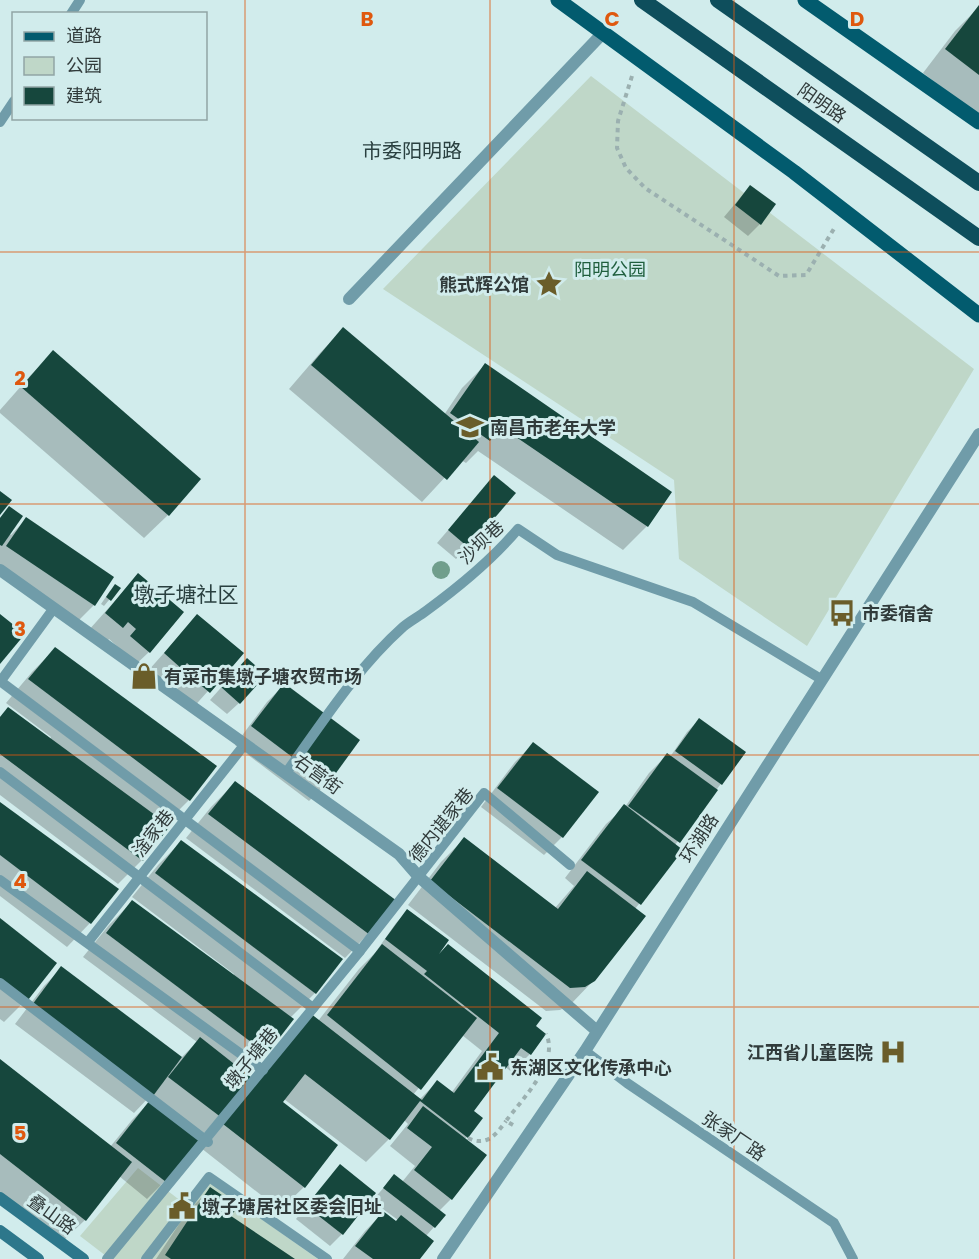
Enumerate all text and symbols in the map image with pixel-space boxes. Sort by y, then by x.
text: B [360,5,374,33]
text: C [604,5,620,33]
text: D [850,5,864,33]
legend [12,12,207,120]
text: 道路 [66,23,102,48]
text: 公园 [66,53,102,78]
street label: 阳明路 [793,77,851,129]
text: 建筑 [66,83,102,108]
district label: 市委阳明路 [362,137,462,165]
park label: 阳明公园 [574,257,646,282]
place icon: 熊式辉公馆 [534,269,564,299]
place label: 熊式辉公馆 [439,272,529,297]
text: 2 [14,364,26,392]
school or university icon: 南昌市老年大学 [455,412,485,442]
place label: 南昌市老年大学 [490,415,616,440]
street label: 沙坝巷 [453,514,509,570]
district label: 墩子塘社区 [134,580,239,609]
bus stop icon: 市委宿舍 [827,598,857,628]
place label: 市委宿舍 [862,601,934,626]
text: 3 [14,615,26,643]
shop icon: 有菜市集墩子塘农贸市场 [129,661,159,691]
place label: 有菜市集墩子塘农贸市场 [164,664,362,689]
street label: 右营街 [289,748,347,800]
street label: 德内谌家巷 [403,782,479,868]
street label: 淦家巷 [127,804,179,862]
street label: 环湖路 [674,809,724,867]
text: 4 [13,867,27,895]
street label: 墩子塘巷 [219,1022,283,1094]
hospital icon: 江西省儿童医院 [878,1037,908,1067]
place label: 江西省儿童医院 [747,1040,873,1065]
public building icon: 东湖区文化传承中心 [475,1052,505,1082]
place label: 东湖区文化传承中心 [510,1055,672,1080]
street label: 张家厂路 [697,1106,771,1166]
text: 5 [14,1119,27,1147]
street label: 叠山路 [23,1188,81,1240]
public building icon: 墩子塘居社区委会旧址 [167,1191,197,1221]
place label: 墩子塘居社区委会旧址 [202,1194,382,1219]

